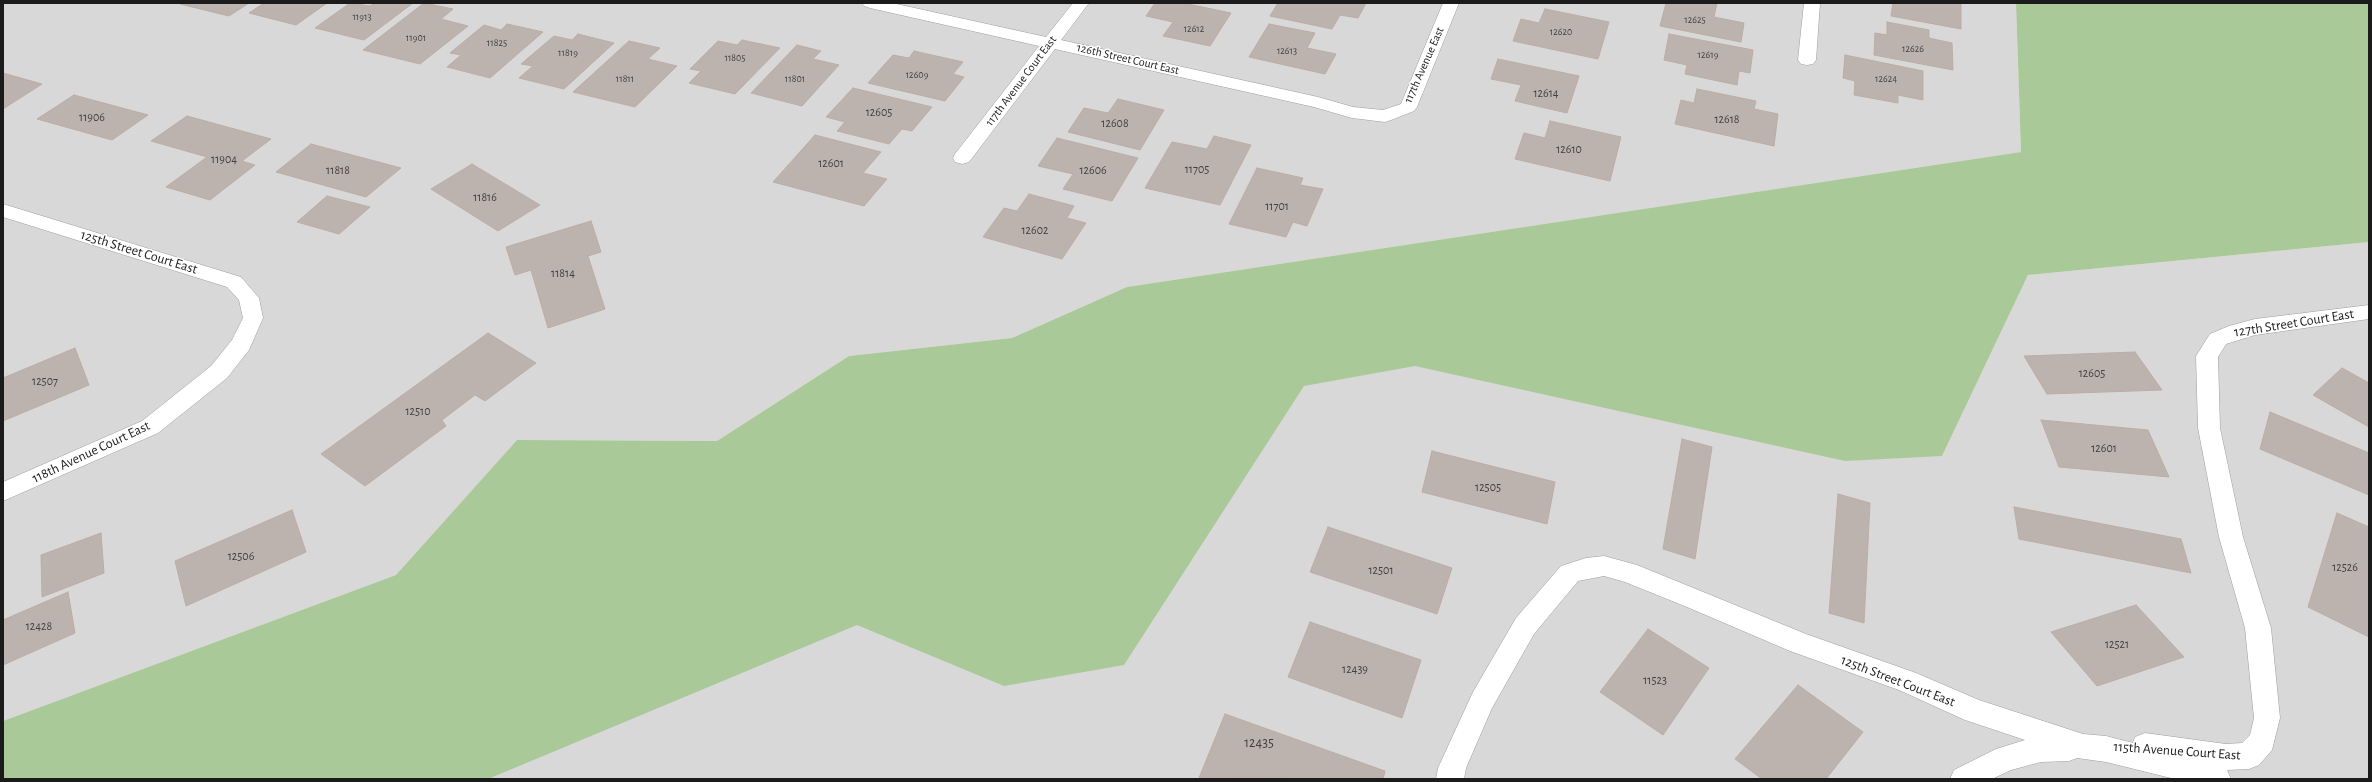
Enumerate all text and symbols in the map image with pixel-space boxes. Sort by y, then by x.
house number: 11913 [352,11,372,23]
house number: 12625 [1684,14,1706,26]
house number: 12612 [1184,23,1204,35]
street label: 117th Avenue East [1401,25,1447,105]
house number: 12620 [1550,26,1572,38]
house number: 11901 [406,32,426,44]
street label: 117th Avenue Court East [982,33,1060,129]
house number: 11825 [487,37,507,49]
street label: 126th Street Court East [1076,40,1180,78]
house number: 12626 [1902,43,1924,55]
house number: 12613 [1277,45,1297,57]
house number: 11819 [558,47,578,59]
house number: 12619 [1698,49,1718,61]
house number: 11805 [724,52,746,64]
house number: 12609 [906,69,928,81]
house number: 11811 [616,73,634,85]
house number: 11801 [785,73,805,85]
house number: 12624 [1875,73,1897,85]
house number: 12614 [1533,86,1559,100]
house number: 12605 [866,105,892,119]
house number: 11906 [79,110,105,124]
house number: 12618 [1714,112,1740,126]
house number: 12608 [1101,116,1129,130]
house number: 12610 [1556,142,1582,156]
house number: 11904 [211,152,237,166]
house number: 12601 [818,156,844,170]
house number: 11705 [1185,162,1209,176]
house number: 11818 [326,163,350,177]
house number: 12606 [1079,163,1107,177]
house number: 11816 [473,190,497,204]
house number: 11701 [1265,199,1289,213]
house number: 12602 [1021,223,1049,237]
street label: 125th Street Court East [79,226,199,278]
house number: 11814 [551,266,575,280]
street label: 127th Street Court East [2233,305,2355,341]
house number: 12605 [2079,366,2105,380]
house number: 12507 [32,374,58,388]
house number: 12510 [405,404,431,418]
street label: 118th Avenue Court East [29,417,153,487]
house number: 12601 [2091,441,2117,455]
house number: 12505 [1475,480,1501,494]
house number: 12506 [228,549,254,563]
house number: 12526 [2332,560,2358,574]
house number: 12501 [1368,563,1394,577]
house number: 12428 [26,619,52,633]
house number: 12521 [2105,637,2129,651]
street label: 125th Street Court East [1838,651,1958,711]
house number: 12439 [1342,662,1368,676]
house number: 11523 [1643,673,1667,687]
house number: 12435 [1244,735,1274,751]
street label: 115th Avenue Court East [2113,738,2241,764]

